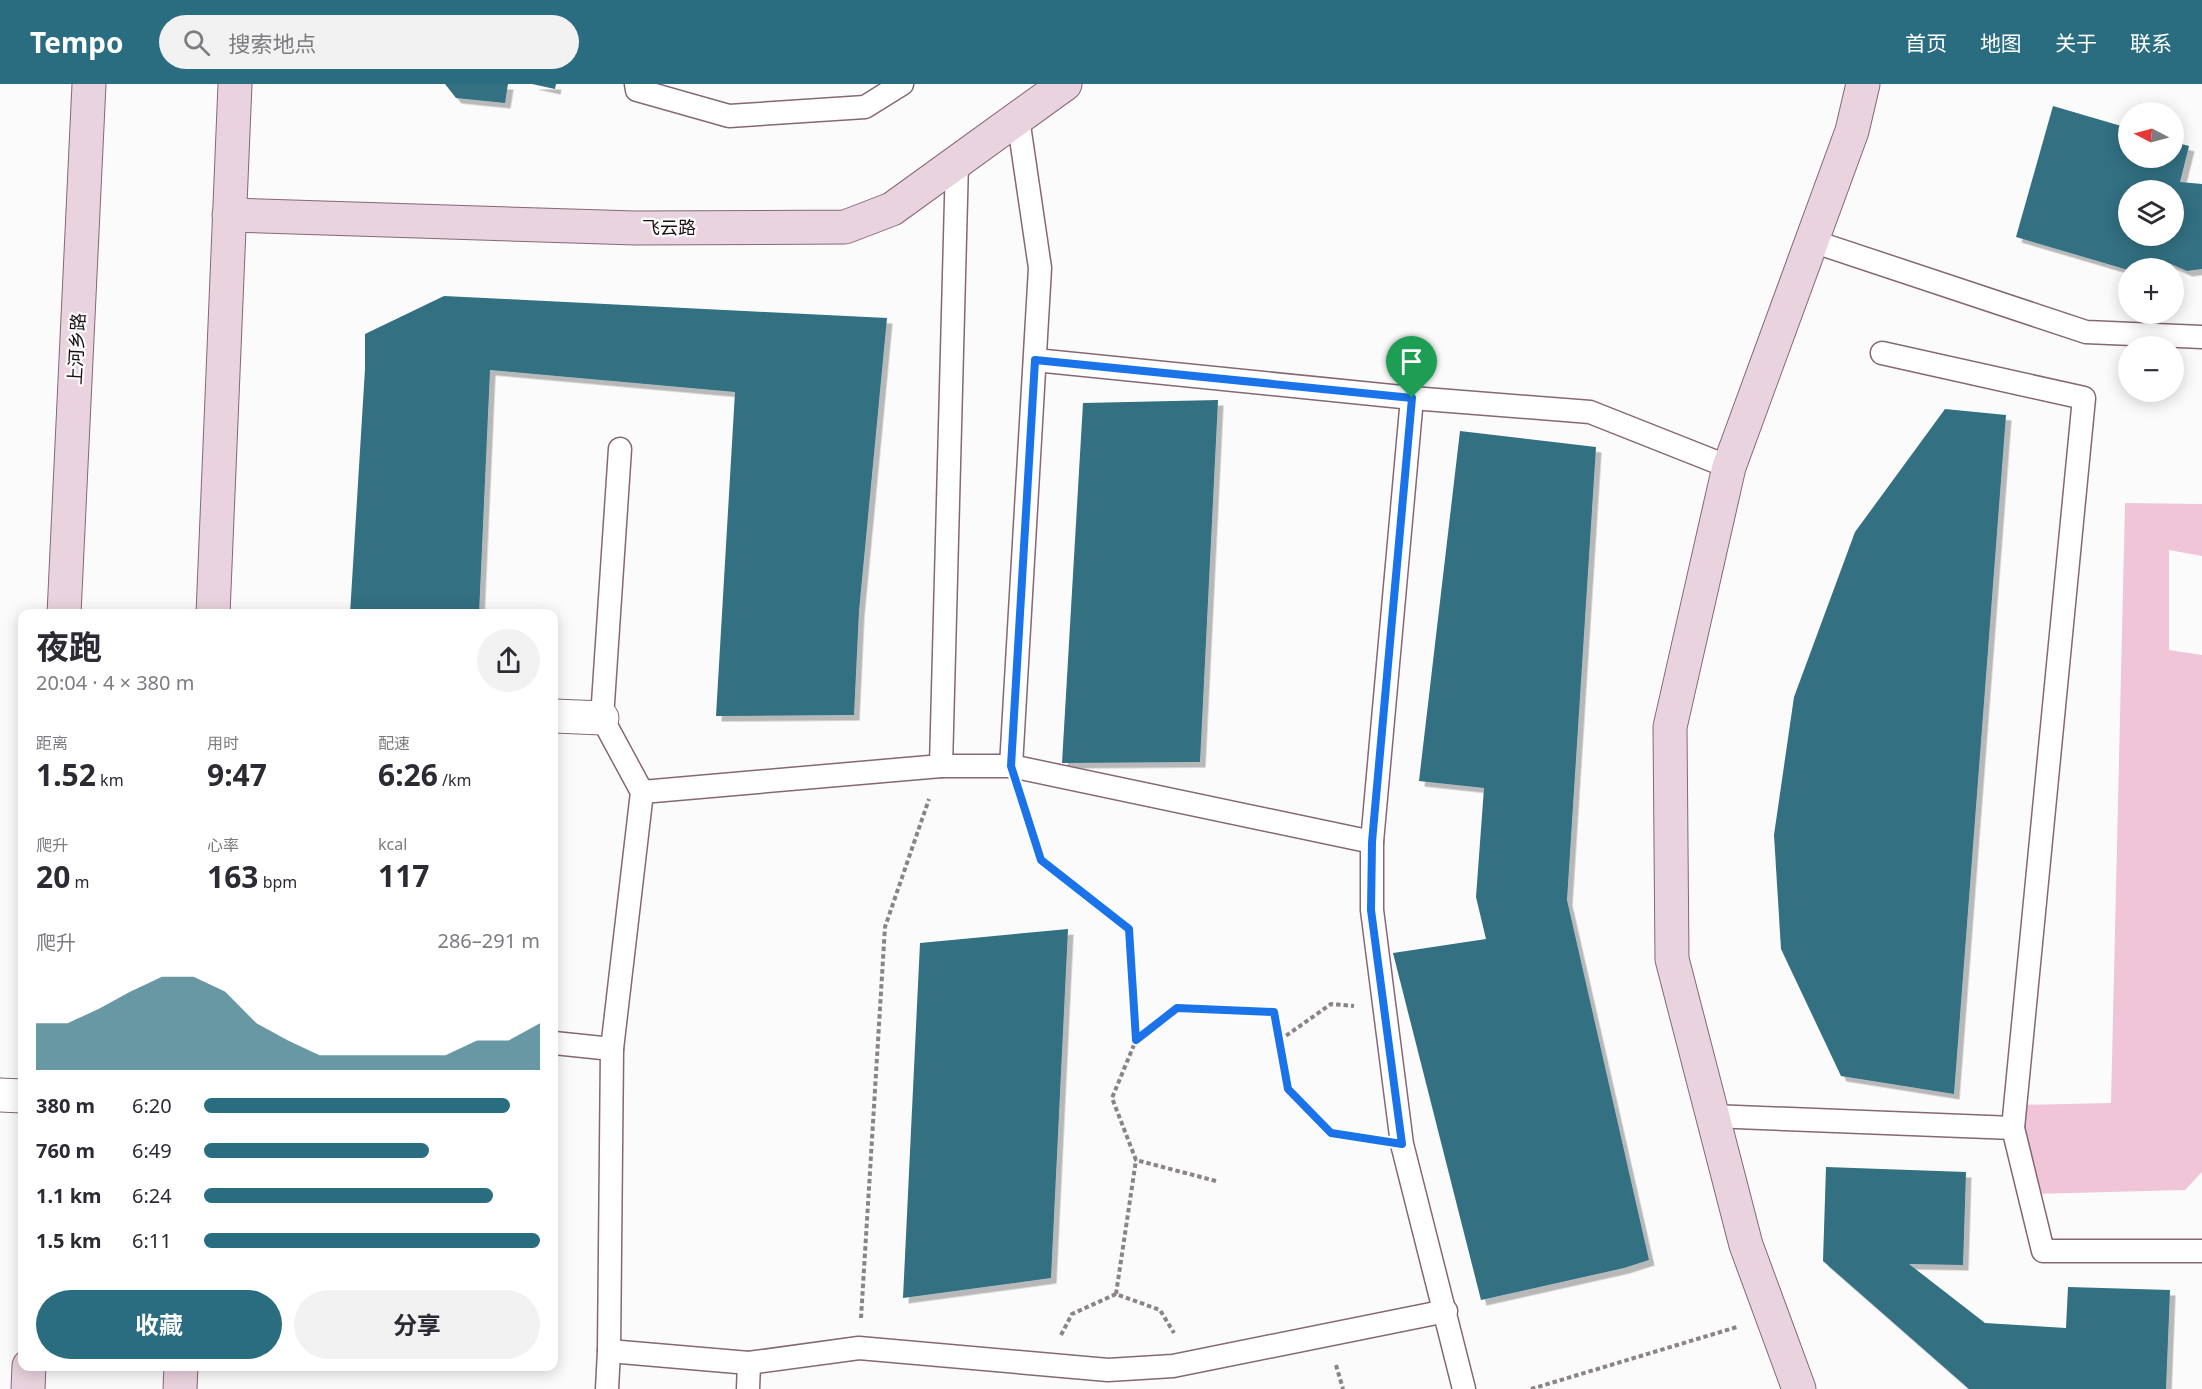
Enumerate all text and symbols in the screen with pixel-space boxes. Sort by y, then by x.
search box [159,15,579,69]
text: Tempo [30,23,123,61]
icon: search [180,26,213,59]
text: 搜索地点 [228,28,316,58]
text: 首页 [1905,29,1947,57]
text: 地图 [1980,29,2022,57]
text: 关于 [2055,29,2097,57]
text: 联系 [2130,29,2172,57]
north arrow [2118,102,2184,168]
map controls [2118,102,2184,402]
button: layers [2118,180,2184,246]
street label: 飞云路 [642,215,696,239]
button: + [2118,258,2184,324]
street label: 上河乡路 [62,312,90,386]
pin [1386,336,1437,398]
button: − [2118,336,2184,402]
icon: arrive [1395,345,1428,378]
text: 夜跑 [36,624,102,669]
button: share [477,629,540,692]
text: 20:04 · 4 × 380 m [36,669,194,696]
text: 距离 [36,732,68,754]
text: 用时 [207,732,239,754]
text: 配速 [378,732,410,754]
text: 1.52 [36,754,96,795]
text: 9:47 [207,754,267,795]
text: 6:26 [378,754,438,795]
text: km [96,769,124,791]
text: /km [438,769,472,791]
text: kcal [378,833,407,855]
text: 爬升 [36,834,68,856]
text: 心率 [207,834,239,856]
text: 117 [378,855,429,896]
text: 20 [36,856,70,897]
text: 163 [207,856,258,897]
text: m [70,871,89,893]
text: bpm [258,871,297,893]
text: 286–291 m [437,927,540,954]
text: 爬升 [36,929,76,956]
text: 380 m [36,1092,95,1119]
text: 6:20 [132,1092,172,1119]
text: 760 m [36,1137,95,1164]
text: 6:49 [132,1137,172,1164]
text: 1.1 km [36,1182,102,1209]
text: 6:24 [132,1182,172,1209]
text: 1.5 km [36,1227,102,1254]
text: 6:11 [132,1227,172,1254]
button: 收藏 [36,1290,282,1359]
button: 分享 [294,1290,540,1359]

